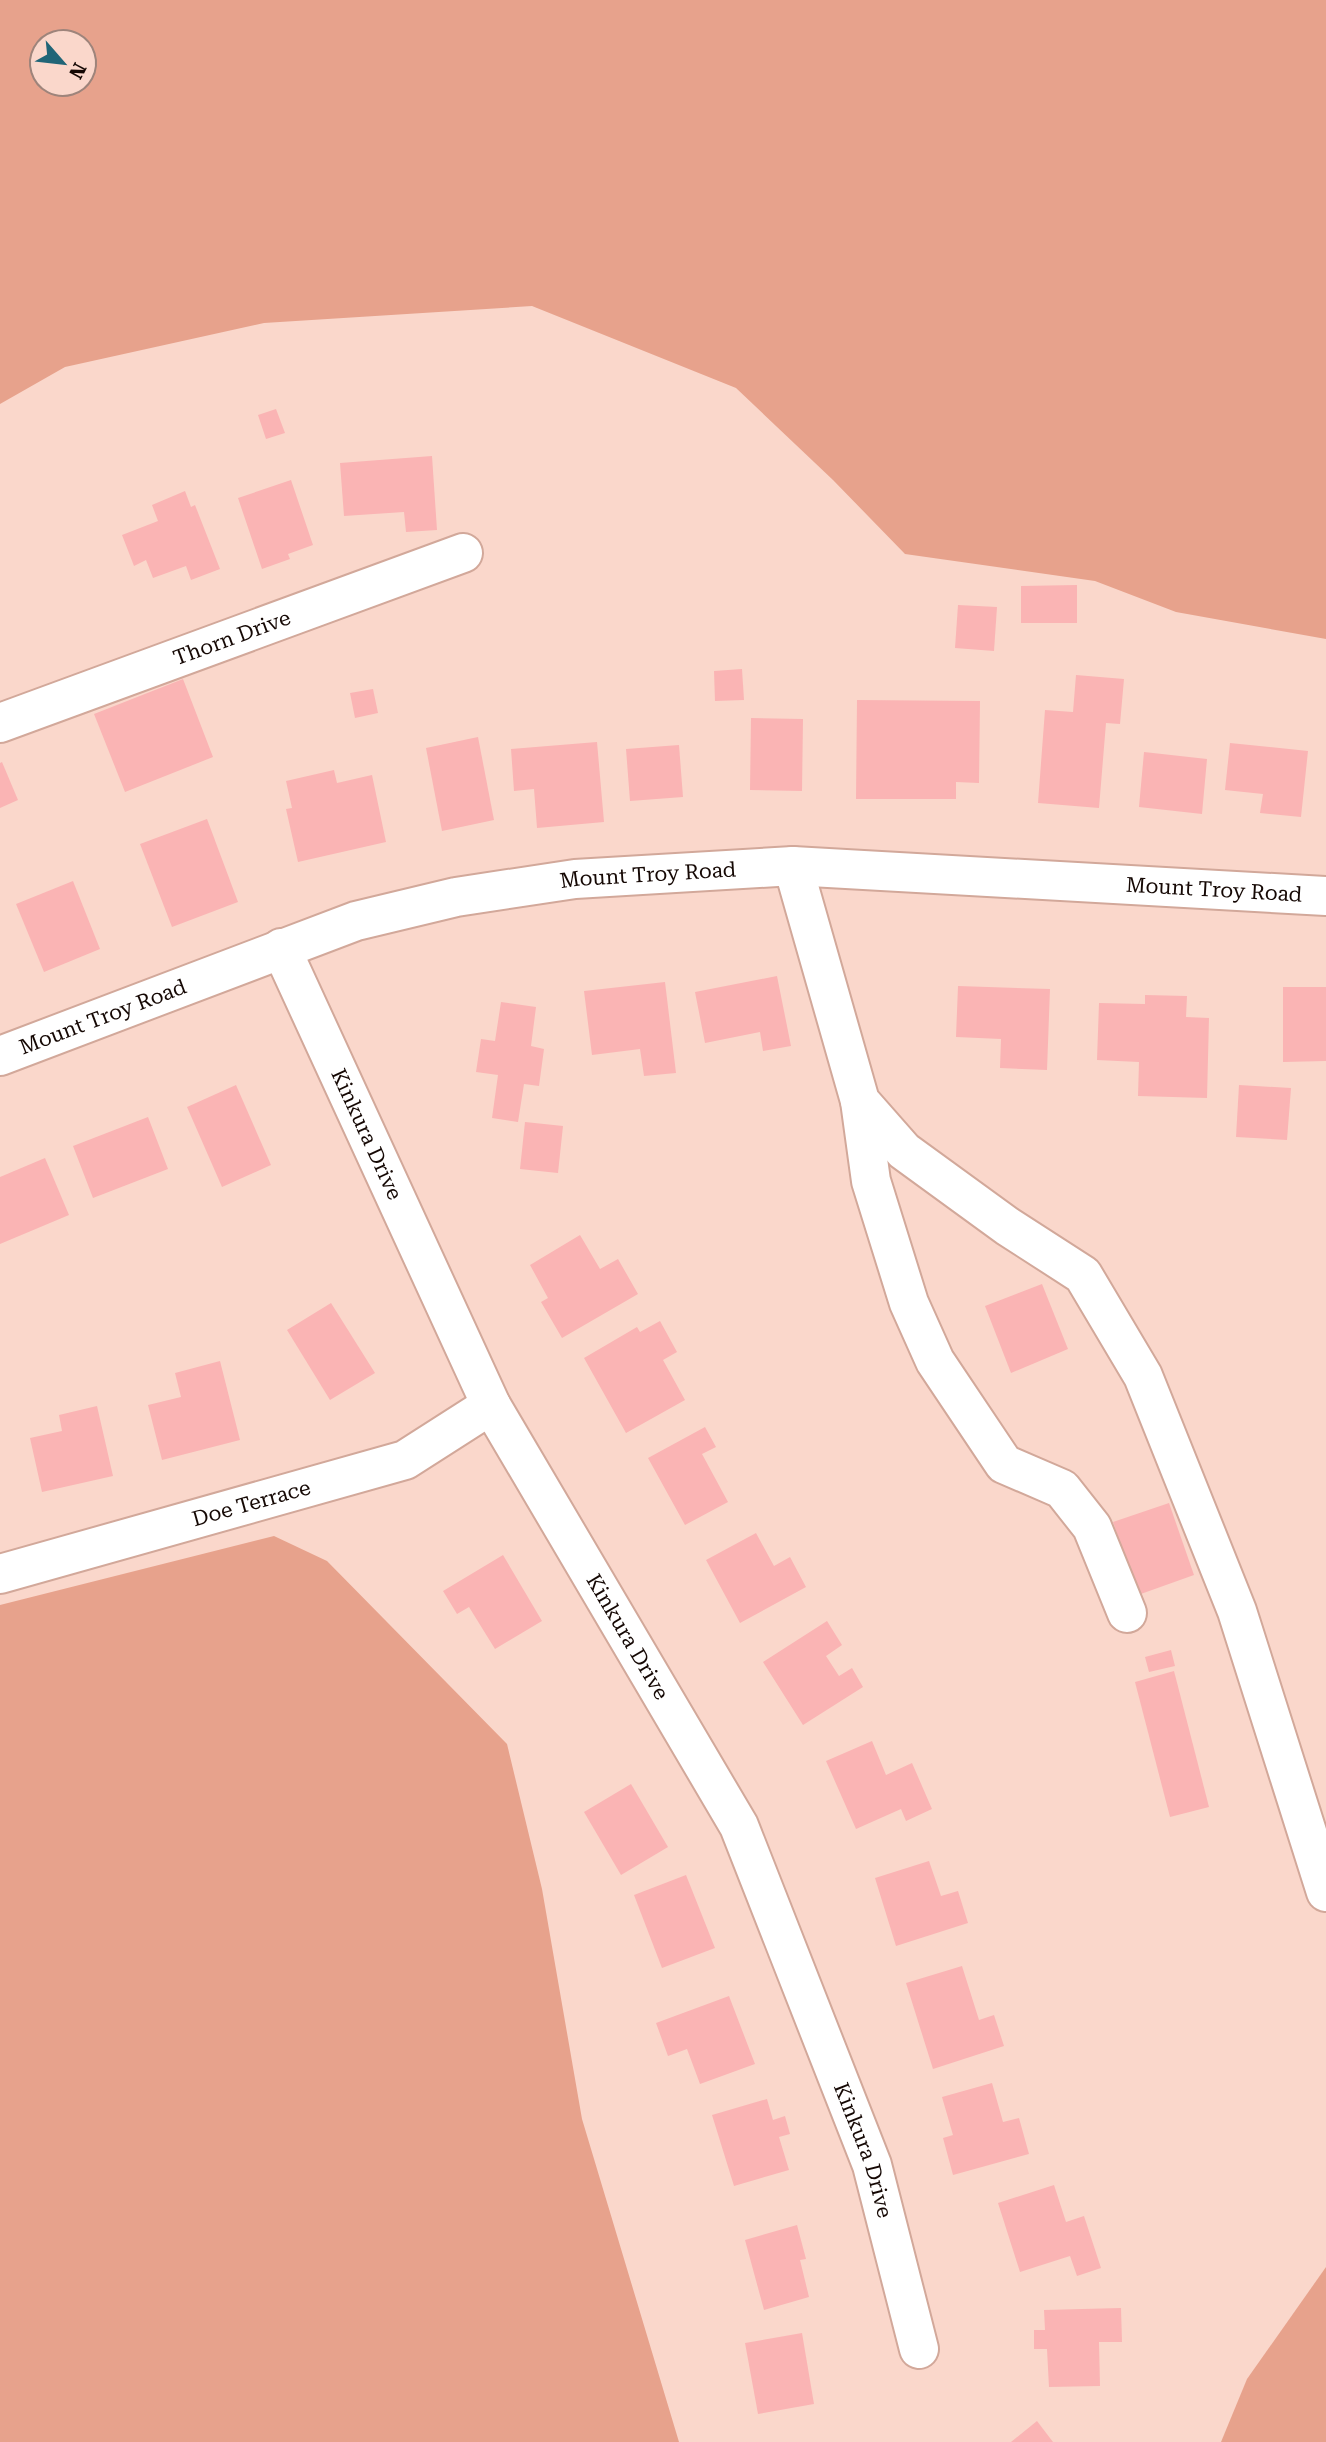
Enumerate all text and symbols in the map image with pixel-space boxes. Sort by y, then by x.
north arrow [28,28,98,98]
text: N [64,59,91,83]
street label: Thorn Drive [170,605,294,670]
street label: Mount Troy Road [558,857,737,893]
street label: Mount Troy Road [1125,873,1303,907]
street label: Mount Troy Road [16,974,190,1060]
street label: Kinkura Drive [326,1065,407,1204]
street label: Doe Terrace [189,1475,313,1531]
street label: Kinkura Drive [581,1570,674,1704]
street label: Kinkura Drive [829,2079,897,2220]

